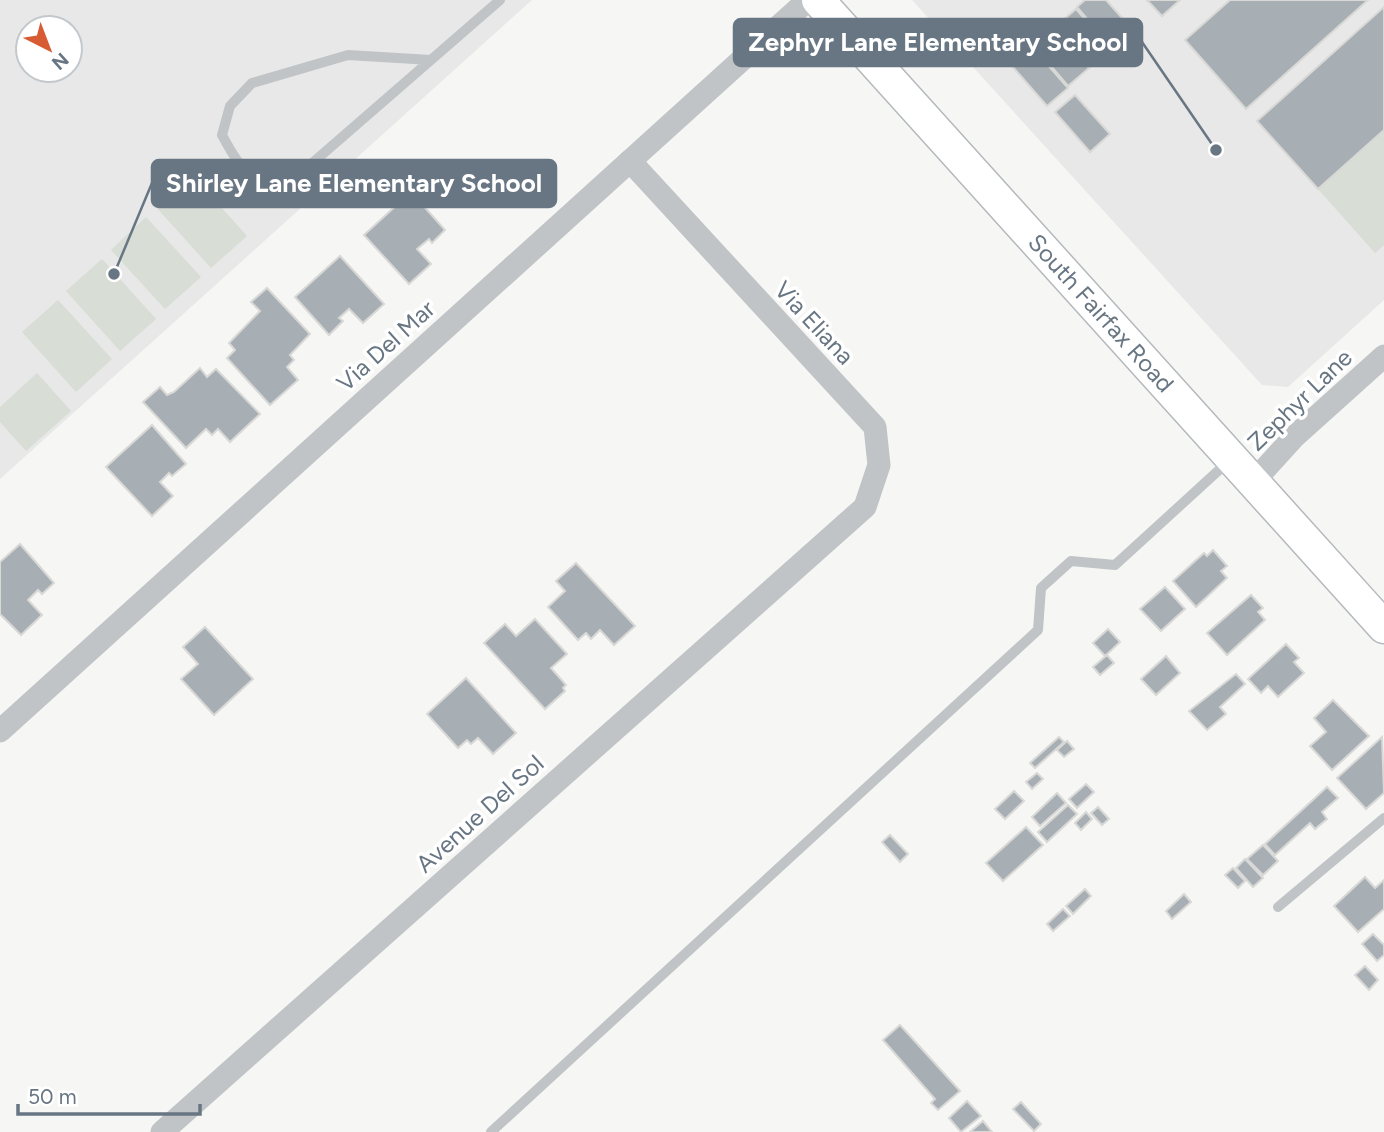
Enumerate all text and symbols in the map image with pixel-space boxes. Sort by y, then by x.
north arrow [14,14,84,84]
callout: Zephyr Lane Elementary School [734,19,1142,66]
text: Zephyr Lane Elementary School [748,26,1128,58]
text: N [47,48,73,75]
callout: Shirley Lane Elementary School [152,160,556,207]
text: Shirley Lane Elementary School [166,167,542,199]
street label: South Fairfax Road [1022,228,1180,398]
street label: Via Eliana [769,275,860,370]
street label: Via Del Mar [331,294,441,397]
street label: Zephyr Lane [1241,343,1358,457]
street label: Avenue Del Sol [410,749,550,879]
scale bar [18,1072,200,1116]
text: 50 m [28,1084,77,1109]

